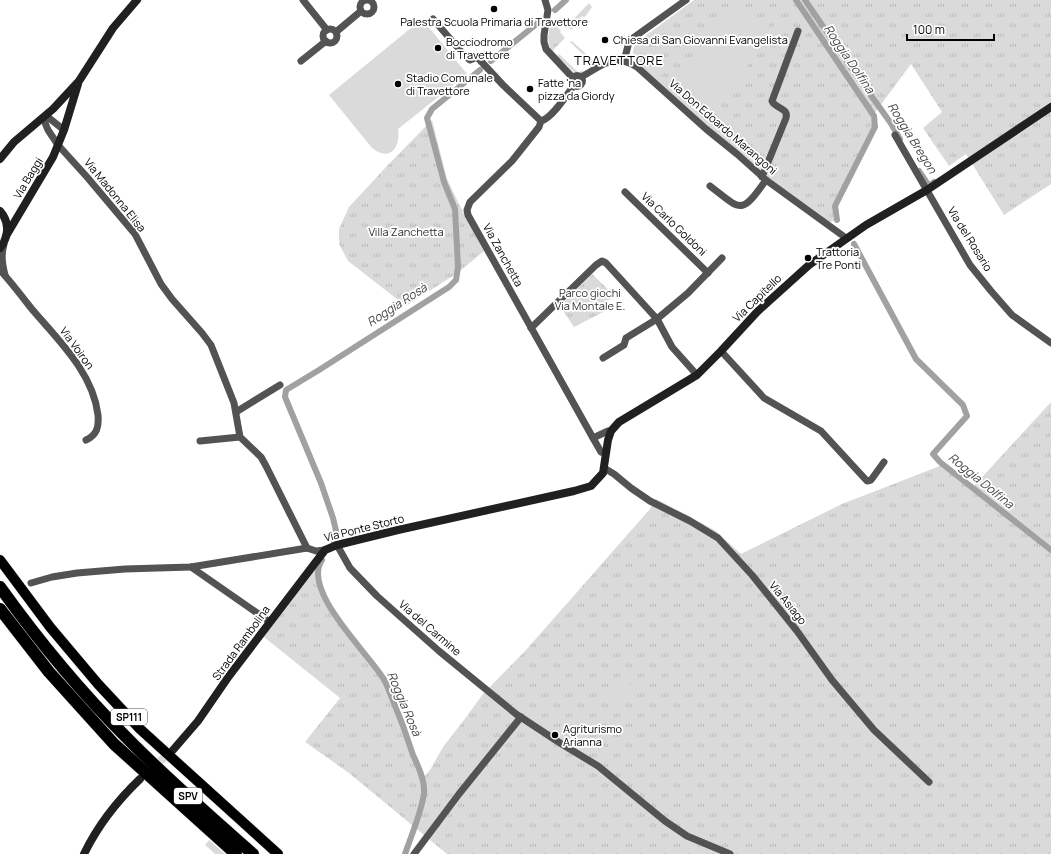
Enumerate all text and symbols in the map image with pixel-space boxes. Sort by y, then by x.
marker: Palestra Scuola Primaria di Travettore [489,4,499,14]
place label: Palestra Scuola Primaria di Travettore [400,14,588,29]
scale bar [907,16,994,42]
water label: Roggia Dolfina [820,21,879,98]
text: 100 m [913,21,945,38]
place label: Chiesa di San Giovanni Evangelista [613,32,788,47]
place label: Bocciodromo di Travettore [446,34,513,62]
marker: Chiesa di San Giovanni Evangelista [600,35,610,45]
marker: Bocciodromo di Travettore [433,43,443,53]
district label: TRAVETTORE [574,51,664,69]
place label: Stadio Comunale di Travettore [406,70,494,98]
place label: Fatte 'na pizza da Giordy [538,75,615,103]
street label: Via Don Edoardo Marangoni [666,76,780,178]
marker: Stadio Comunale di Travettore [393,79,403,89]
marker: Fatte 'na pizza da Giordy [525,84,535,94]
water label: Roggia Bregon [884,99,941,177]
street label: Via Baggi [9,154,46,201]
street label: Via Madonna Elisa [81,155,150,235]
street label: Via Carlo Goldoni [638,189,710,259]
street label: Via del Rosario [945,204,996,274]
street label: Via Zanchetta [480,221,527,289]
park label: Villa Zanchetta [368,224,444,239]
place label: Trattoria Tre Ponti [816,244,861,272]
marker: Trattoria Tre Ponti [803,253,813,263]
street label: Via Capitello [729,270,785,325]
water label: Roggia Rosà [363,278,431,330]
park label: Parco giochi Via Montale E. [555,285,625,313]
street label: Via Voiron [57,323,98,372]
water label: Roggia Dolfina [945,449,1019,513]
street label: Via Ponte Storto [322,510,406,545]
street label: Via Asiago [766,578,811,628]
street label: Via del Carmine [396,596,465,659]
street label: Strada Rambolina [208,602,273,683]
water label: Roggia Rosà [383,669,426,740]
road number: SP111 [111,709,147,725]
place label: Agriturismo Arianna [563,721,623,749]
marker: Agriturismo Arianna [550,730,560,740]
road number: SPV [174,788,202,804]

